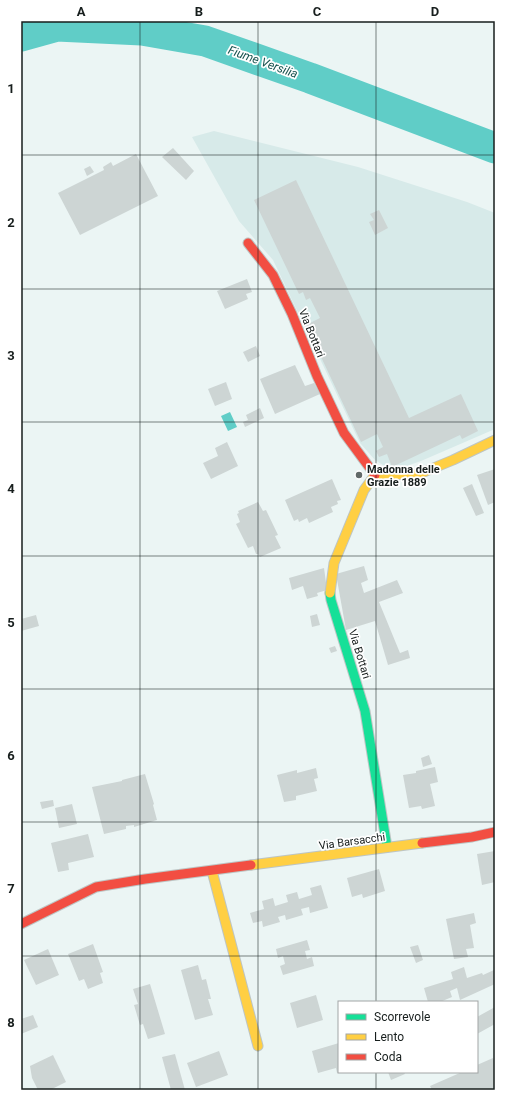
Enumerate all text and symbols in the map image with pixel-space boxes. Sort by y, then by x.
text: A [77,4,86,19]
text: B [195,4,203,19]
text: C [313,4,322,19]
text: D [431,4,439,19]
water label: Fiume Versilia [226,43,300,81]
text: 1 [7,81,15,96]
text: 2 [7,215,15,230]
street label: Via Bottari [296,307,327,359]
text: 3 [7,348,15,363]
place label: Madonna delle Grazie 1889 [367,463,440,489]
marker: Madonna delle Grazie 1889 [354,470,364,480]
text: 4 [7,481,15,496]
text: 5 [7,615,15,630]
street label: Via Bottari [346,628,373,680]
text: 6 [7,748,15,763]
street label: Via Barsacchi [318,830,386,853]
text: 7 [7,881,15,896]
legend [338,1001,478,1073]
text: Scorrevole [374,1010,430,1024]
text: 8 [7,1015,15,1030]
text: Lento [374,1030,404,1044]
text: Coda [374,1050,402,1064]

